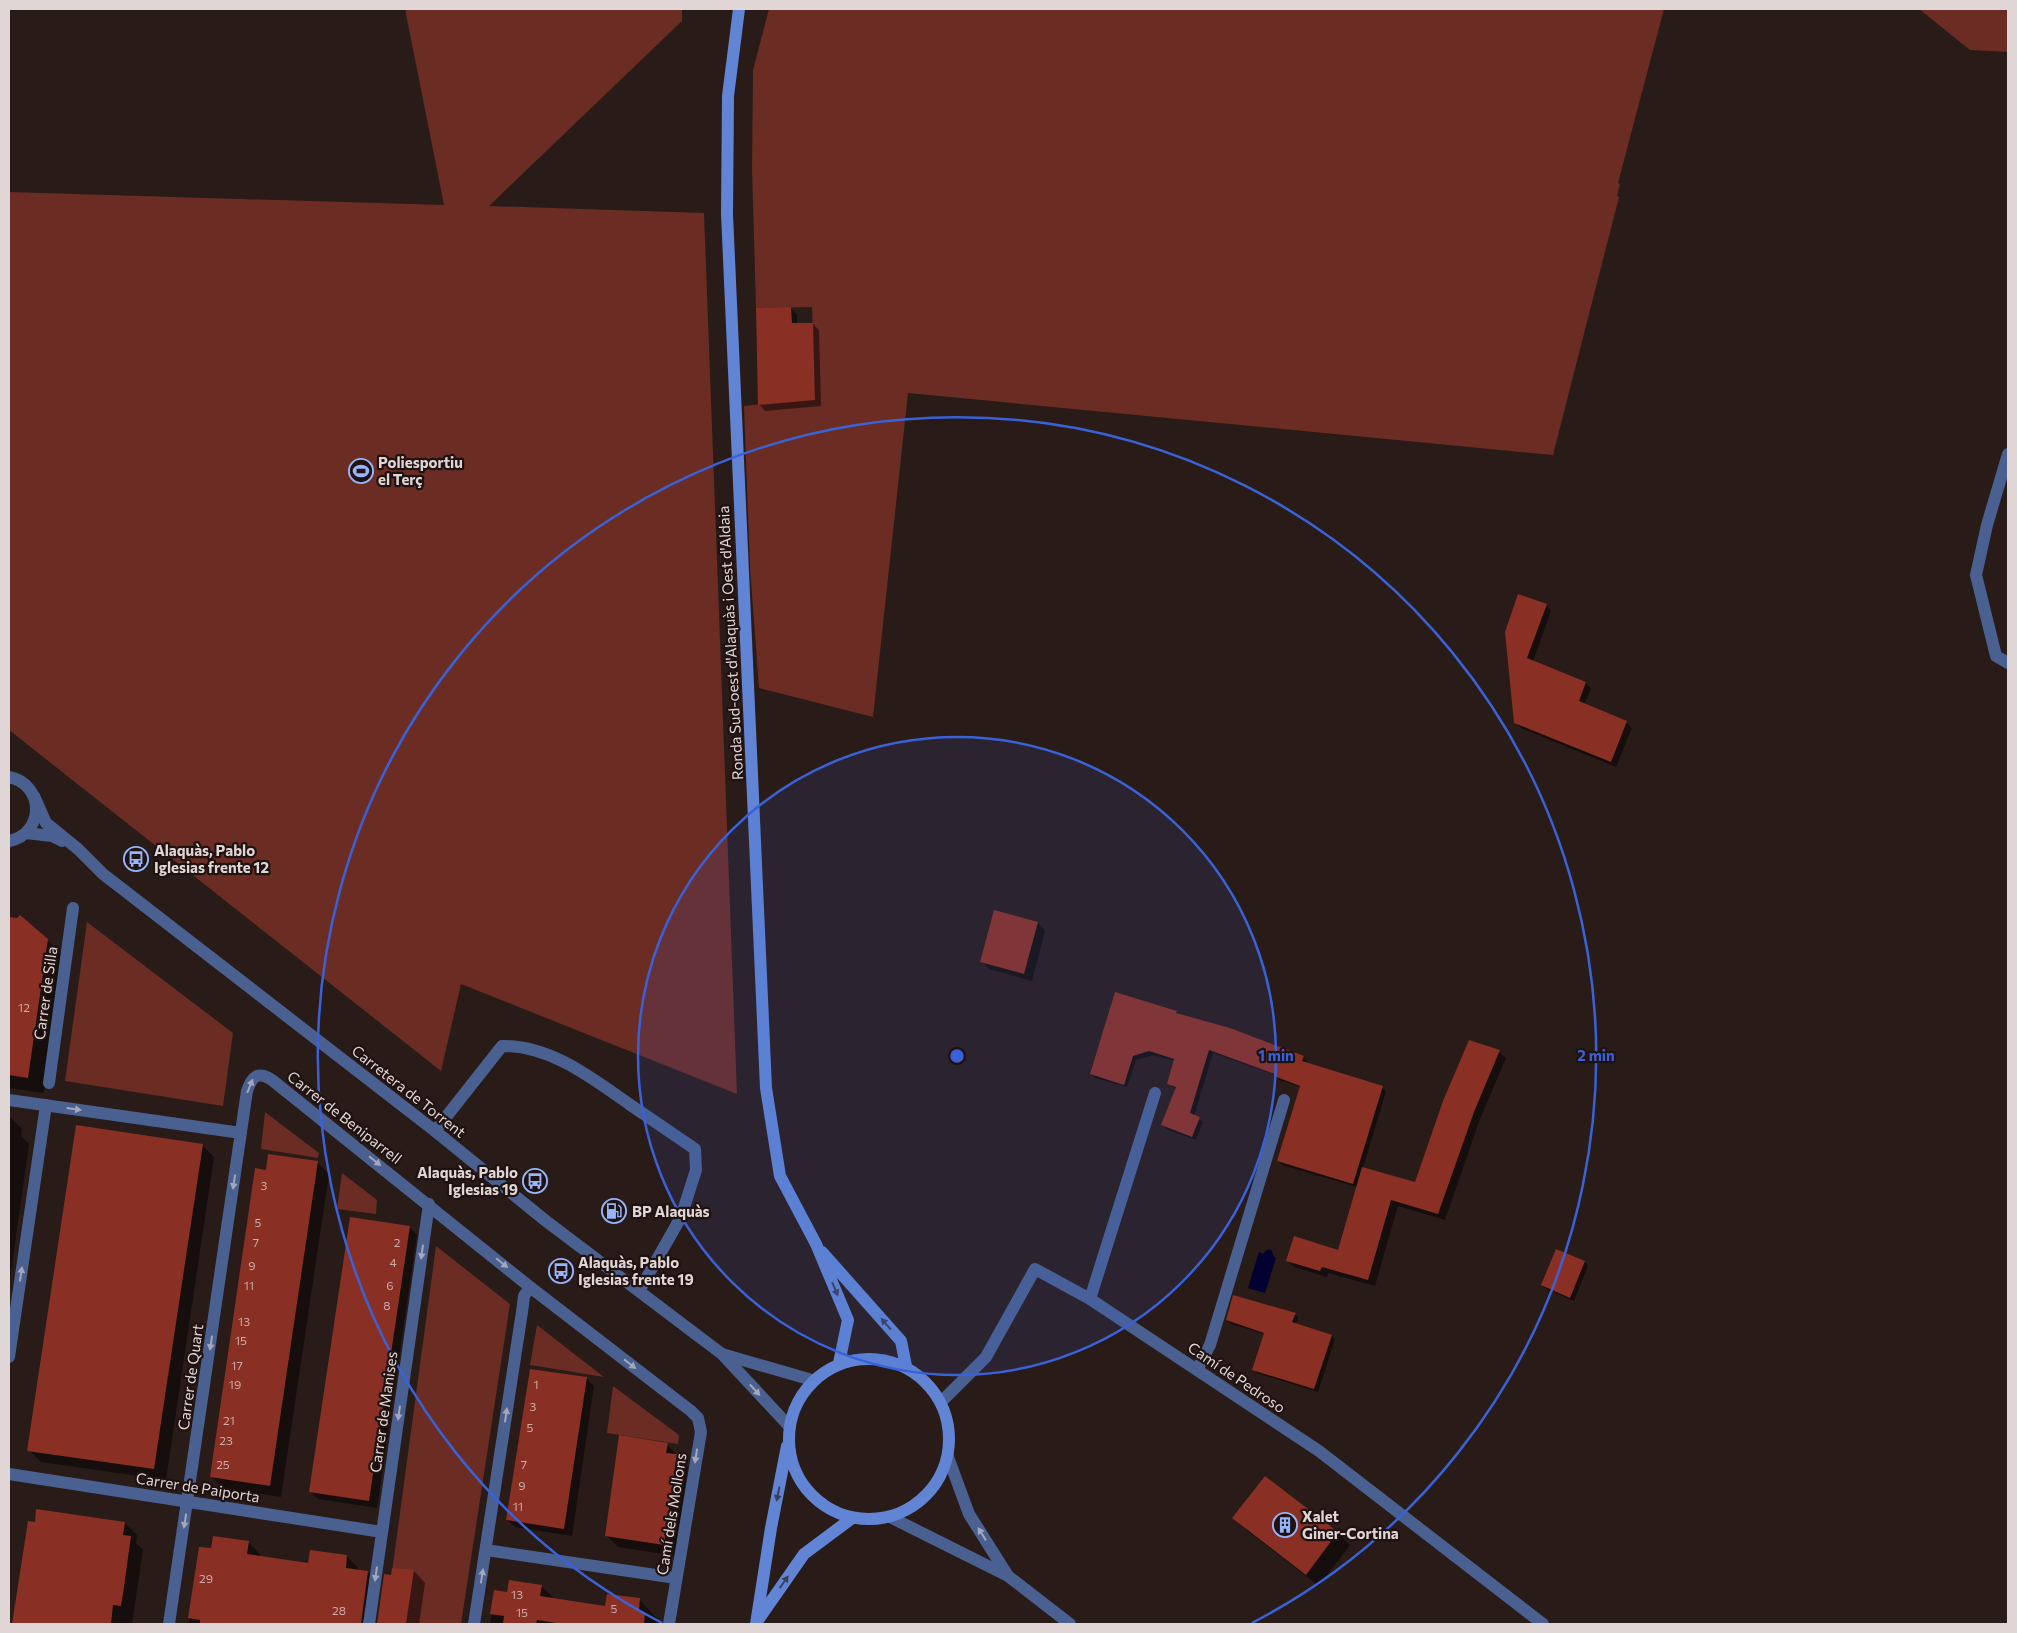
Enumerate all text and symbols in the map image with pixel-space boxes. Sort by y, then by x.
place label: Poliesportiu el Terç [378,453,463,488]
sports icon: Poliesportiu el Terç [348,458,374,484]
street label: Ronda Sud-oest d'Alaquàs i Oest d'Aldaia [714,505,746,781]
place label: Alaquàs, Pablo Iglesias frente 12 [154,841,269,876]
bus stop icon: Alaquàs, Pablo Iglesias frente 12 [123,846,149,872]
street label: Carrer de Silla [30,945,60,1041]
house number: 12 [18,1000,30,1014]
street label: Carretera de Torrent [349,1041,469,1141]
text: 1 min [1258,1046,1294,1064]
text: 2 min [1577,1046,1615,1064]
centre of rings [948,1047,966,1065]
street label: Carrer de Beniparrell [284,1067,406,1167]
one-way arrow [246,1079,254,1093]
one-way arrow [67,1105,83,1113]
one-way arrow [369,1156,382,1167]
place label: Alaquàs, Pablo Iglesias 19 [417,1163,518,1198]
bus stop icon: Alaquàs, Pablo Iglesias 19 [522,1168,548,1194]
one-way arrow [230,1174,238,1190]
house number: 3 [261,1178,268,1192]
fuel station icon: BP Alaquàs [601,1198,627,1224]
place label: BP Alaquàs [632,1202,710,1220]
house number: 5 [255,1215,262,1229]
house number: 7 [253,1235,259,1249]
house number: 2 [394,1235,401,1249]
one-way arrow [418,1245,426,1261]
place label: Alaquàs, Pablo Iglesias frente 19 [578,1253,694,1288]
house number: 4 [389,1255,397,1269]
house number: 9 [248,1258,256,1272]
one-way arrow [495,1258,508,1269]
bus stop icon: Alaquàs, Pablo Iglesias frente 19 [548,1258,574,1284]
one-way arrow [17,1266,25,1282]
house number: 11 [244,1278,254,1292]
house number: 6 [386,1278,394,1292]
one-way arrow [831,1282,839,1296]
house number: 8 [383,1298,391,1312]
house number: 13 [238,1314,250,1328]
one-way arrow [880,1318,892,1330]
street label: Carrer de Quart [174,1323,206,1431]
house number: 15 [235,1333,247,1347]
one-way arrow [207,1335,215,1351]
street label: Camí de Pedroso [1185,1338,1289,1416]
street label: Carrer de Manises [366,1350,400,1474]
house number: 17 [231,1358,243,1372]
one-way arrow [623,1358,636,1369]
house number: 19 [229,1377,241,1391]
house number: 1 [533,1377,539,1391]
one-way arrow [749,1383,761,1395]
house number: 3 [530,1399,537,1413]
one-way arrow [395,1405,403,1421]
one-way arrow [503,1407,511,1423]
house number: 21 [223,1413,235,1427]
house number: 5 [527,1420,534,1434]
house number: 23 [219,1433,233,1447]
one-way arrow [692,1449,700,1465]
street label: Camí dels Mollons [652,1452,690,1576]
house number: 25 [216,1457,230,1471]
house number: 7 [521,1457,527,1471]
street label: Carrer de Paiporta [135,1468,261,1506]
house number: 9 [518,1478,526,1492]
one-way arrow [773,1487,781,1503]
house number: 11 [513,1499,523,1513]
place label: Xalet Giner-Cortina [1302,1507,1399,1542]
building icon: Xalet Giner-Cortina [1272,1512,1298,1538]
one-way arrow [181,1513,189,1529]
one-way arrow [978,1528,987,1541]
one-way arrow [372,1566,380,1582]
one-way arrow [478,1568,486,1584]
house number: 29 [199,1571,213,1585]
one-way arrow [779,1576,789,1589]
house number: 13 [511,1587,523,1601]
house number: 5 [611,1601,618,1615]
house number: 28 [332,1603,346,1617]
house number: 15 [516,1605,528,1619]

